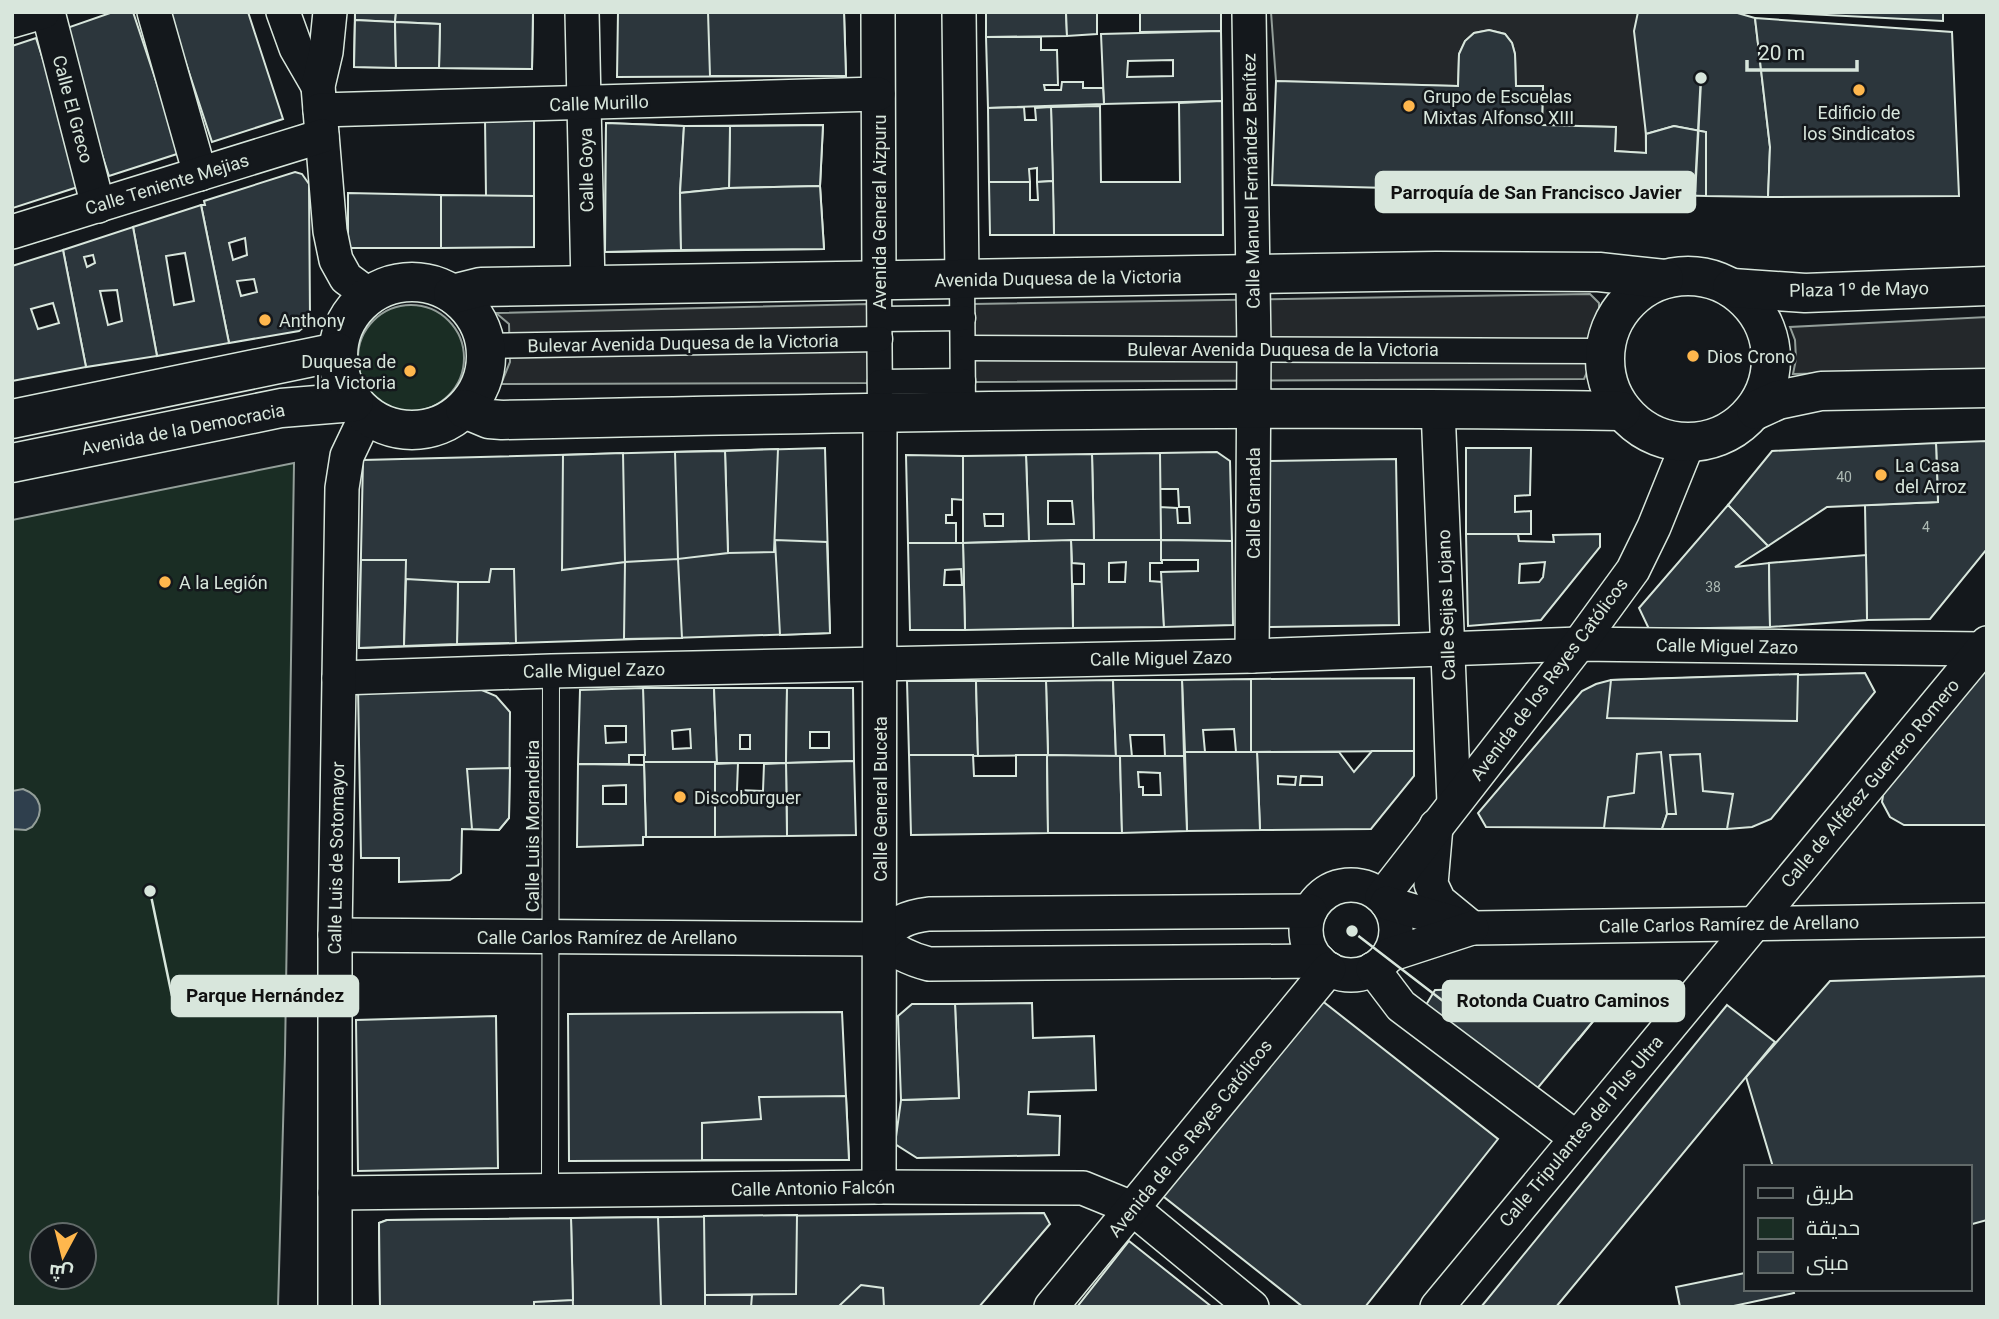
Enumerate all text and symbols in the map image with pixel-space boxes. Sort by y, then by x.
scale bar [1747,28,1857,72]
text: 20 m [1758,41,1805,65]
street label: Calle El Greco [49,53,97,165]
street label: Calle Manuel Fernández Benítez [1238,53,1264,309]
marker: Edificio de los Sindicatos [1851,82,1867,98]
place label: Grupo de Escuelas Mixtas Alfonso XIII [1423,86,1574,128]
street label: Calle Murillo [549,91,649,115]
marker: Grupo de Escuelas Mixtas Alfonso XIII [1401,98,1417,114]
place label: Edificio de los Sindicatos [1803,102,1915,144]
street label: Avenida General Aizpuru [869,115,890,309]
street label: Calle Goya [575,127,597,213]
street label: Calle Teniente Mejias [83,149,251,219]
callout: Parroquía de San Francisco Javier [1376,172,1695,212]
text: Parroquía de San Francisco Javier [1390,181,1682,204]
street label: Avenida Duquesa de la Victoria [934,265,1182,291]
street label: Plaza 1º de Mayo [1789,277,1929,301]
place label: Anthony [279,310,346,331]
marker: Anthony [257,312,273,328]
street label: Bulevar Avenida Duquesa de la Victoria [527,330,839,356]
street label: Bulevar Avenida Duquesa de la Victoria [1127,339,1439,360]
place label: Dios Crono [1707,346,1795,367]
marker: Dios Crono [1685,348,1701,364]
place label: Duquesa de la Victoria [301,351,396,393]
marker: Duquesa de la Victoria [402,363,418,379]
street label: Avenida de la Democracia [79,399,287,459]
street label: Calle Granada [1243,447,1264,559]
place label: La Casa del Arroz [1895,455,1966,497]
marker: La Casa del Arroz [1873,467,1889,483]
house number: 40 [1836,469,1852,485]
house number: 4 [1922,519,1930,535]
street label: Calle Seijas Lojano [1433,529,1459,681]
place label: A la Legión [179,572,268,593]
marker: A la Legión [157,574,173,590]
street label: Avenida de los Reyes Católicos [1466,574,1632,784]
house number: 38 [1705,579,1721,595]
street label: Calle Miguel Zazo [1656,634,1798,658]
street label: Calle Miguel Zazo [1090,646,1232,670]
street label: Calle Miguel Zazo [523,658,665,682]
street label: Calle de Alférez Guerrero Romero [1777,674,1963,892]
street label: Calle General Buceta [870,716,891,882]
street label: Calle Luis Morandeira [522,740,543,912]
street label: Calle Luis de Sotomayor [324,761,348,955]
place label: Discoburguer [694,787,801,808]
marker: Discoburguer [672,789,688,805]
street label: Calle Carlos Ramírez de Arellano [1599,911,1859,937]
street label: Calle Carlos Ramírez de Arellano [477,927,737,948]
callout: Parque Hernández [172,976,358,1016]
callout: Rotonda Cuatro Caminos [1443,981,1684,1021]
text: Parque Hernández [186,984,344,1007]
text: Rotonda Cuatro Caminos [1456,989,1670,1012]
street label: Calle Tripulantes del Plus Ultra [1495,1031,1667,1231]
street label: Avenida de los Reyes Católicos [1104,1035,1276,1241]
legend [1744,1165,1971,1291]
street label: Calle Antonio Falcón [731,1176,895,1200]
text: طريق [1806,1181,1854,1206]
text: حديقة [1806,1216,1860,1240]
north arrow [28,1221,98,1291]
text: مبنى [1806,1251,1849,1276]
text: ش [47,1259,74,1285]

